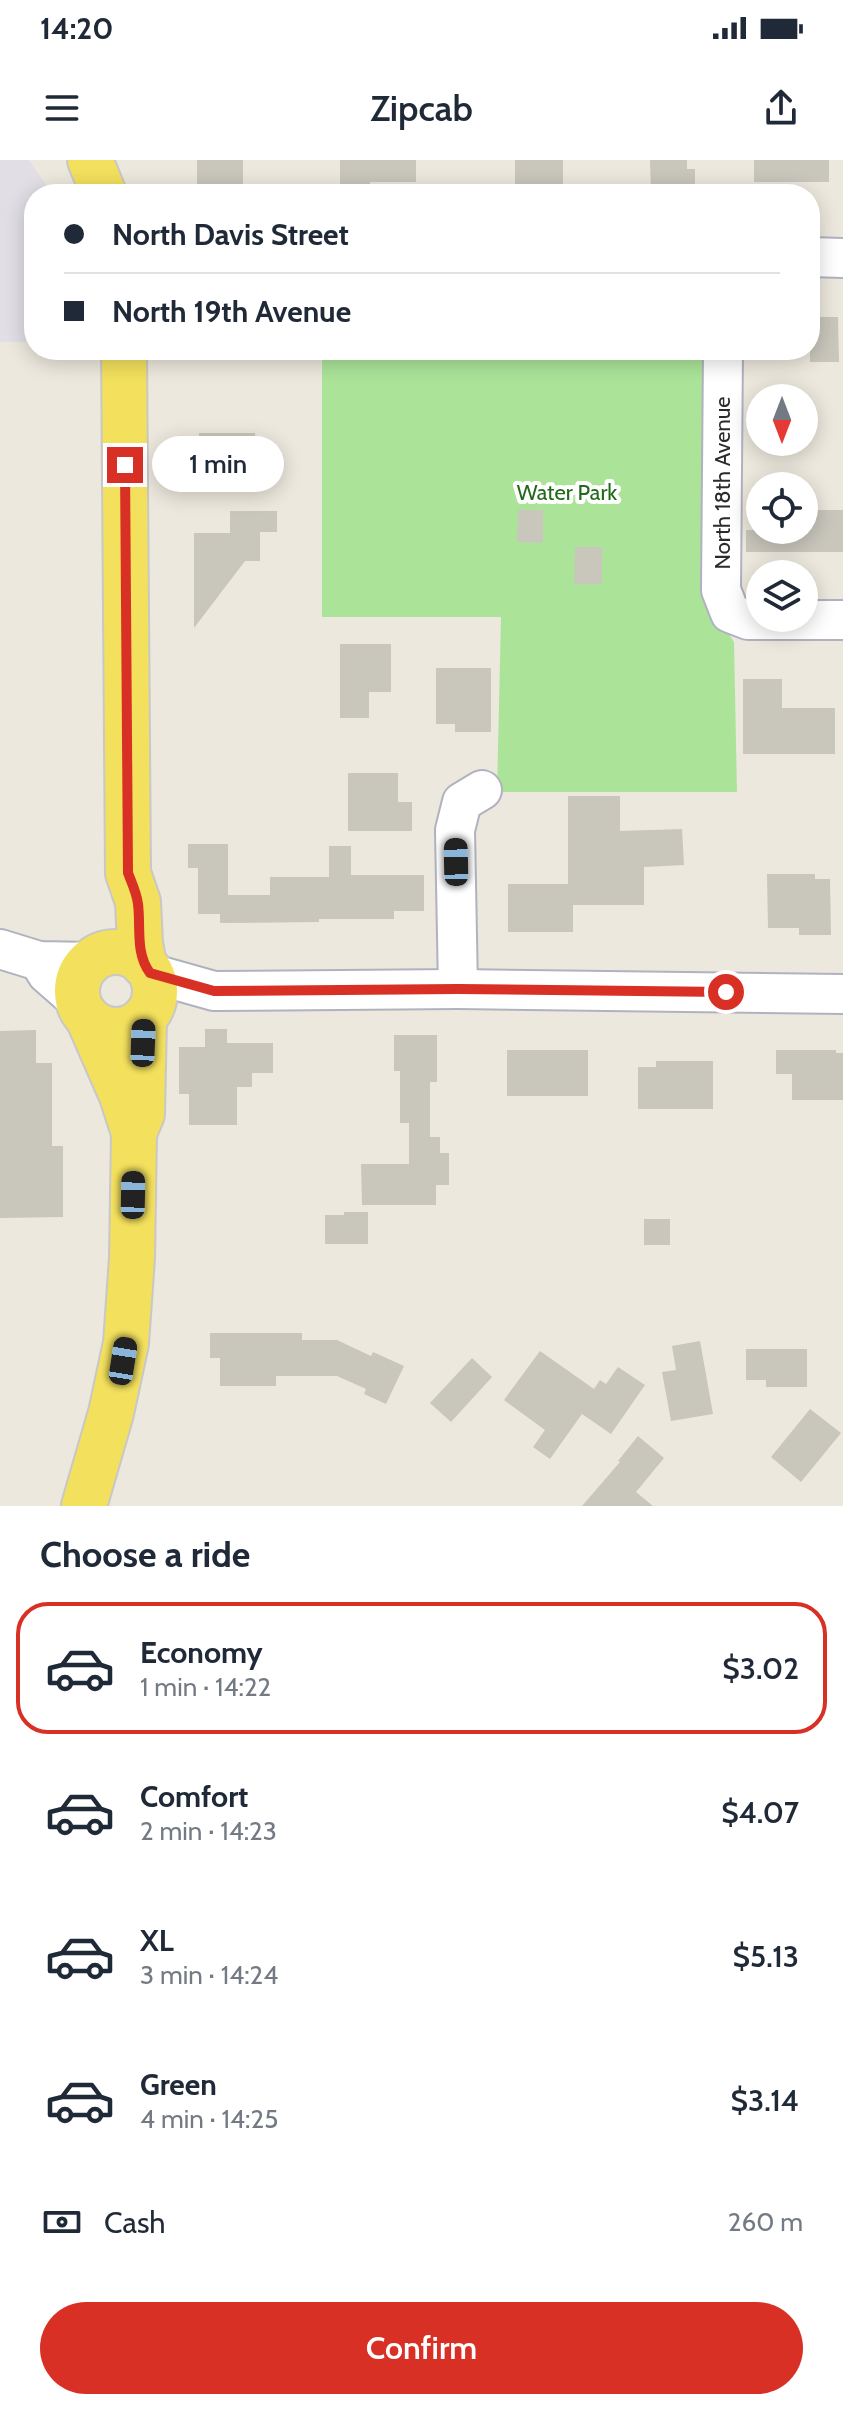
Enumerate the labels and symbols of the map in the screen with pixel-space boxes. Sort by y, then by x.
north arrow [746,384,818,456]
street label: North 18th Avenue [709,396,736,570]
callout: 1 min [153,437,285,493]
route end [107,447,143,483]
park label: Water Park [517,479,617,506]
car [444,838,468,886]
route start [708,974,744,1010]
car [130,1019,156,1067]
car [121,1171,145,1219]
car [107,1335,139,1387]

